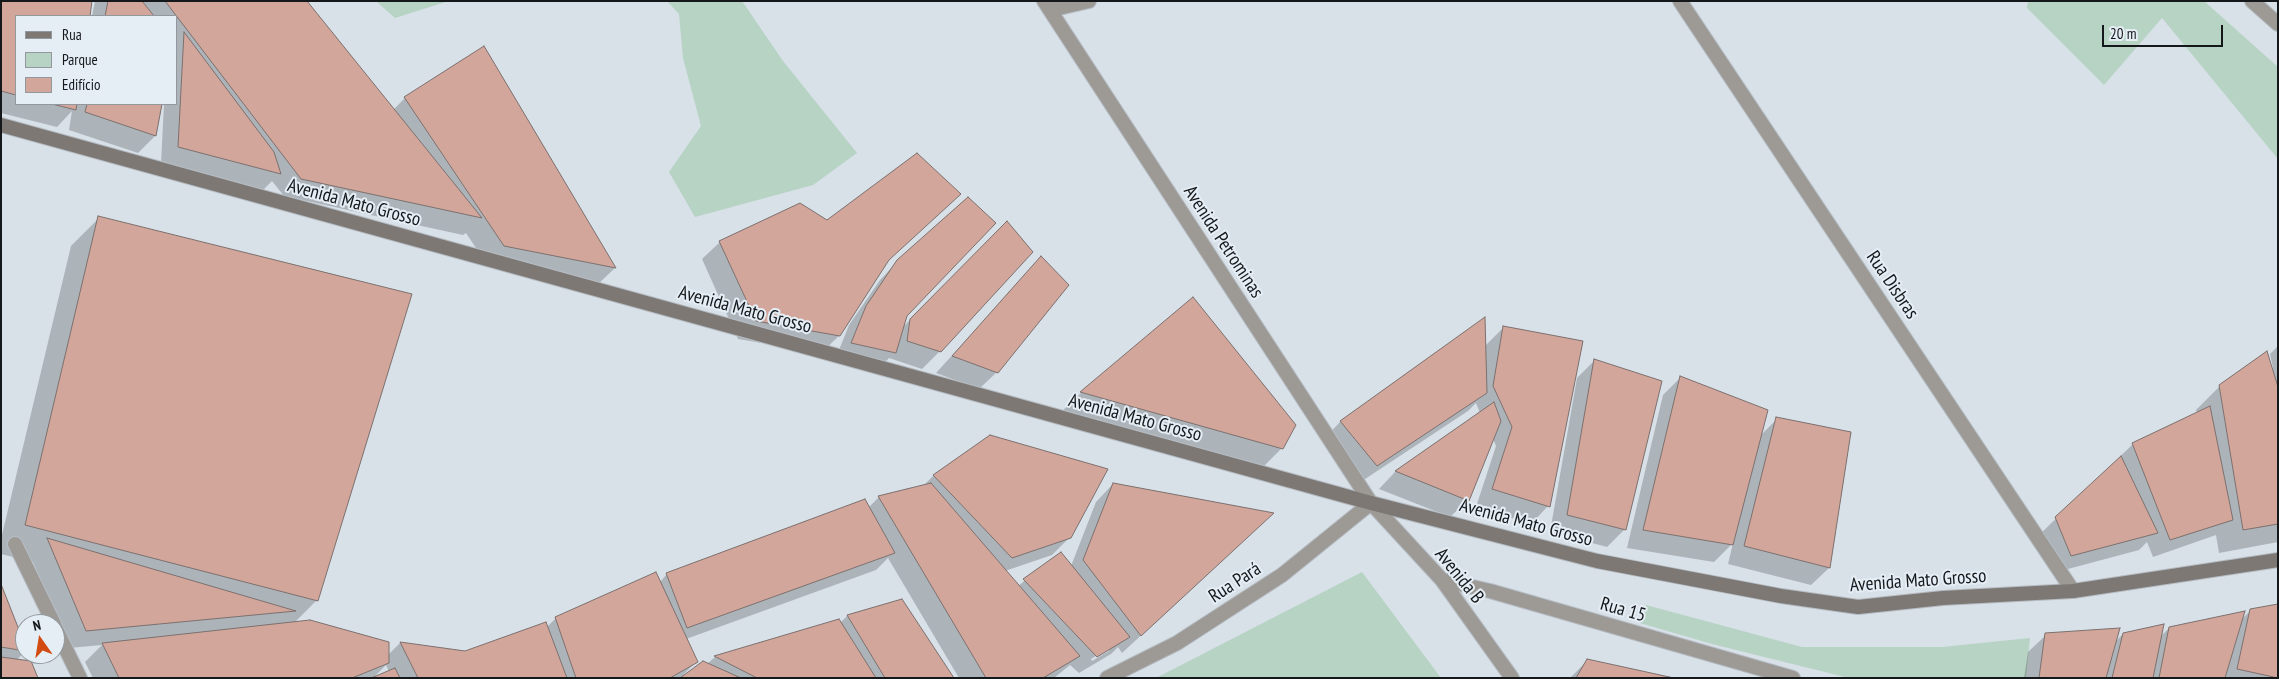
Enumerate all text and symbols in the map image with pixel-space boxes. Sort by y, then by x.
legend [15,15,178,105]
scale bar [2104,15,2225,47]
text: 20 m [2110,24,2136,43]
text: Rua [62,25,82,44]
text: Parque [62,50,98,69]
text: Edifício [62,75,100,94]
street label: Avenida Mato Grosso [285,174,423,232]
street label: Avenida Petrominas [1178,182,1268,302]
street label: Rua Disbras [1861,247,1923,323]
street label: Avenida Mato Grosso [676,281,814,339]
street label: Avenida Mato Grosso [1066,389,1204,447]
street label: Avenida Mato Grosso [1457,494,1595,552]
street label: Avenida B [1430,544,1488,608]
street label: Rua Pará [1205,558,1265,608]
street label: Avenida Mato Grosso [1849,565,1987,597]
street label: Rua 15 [1598,593,1648,627]
north arrow [15,614,65,664]
text: N [31,616,43,635]

